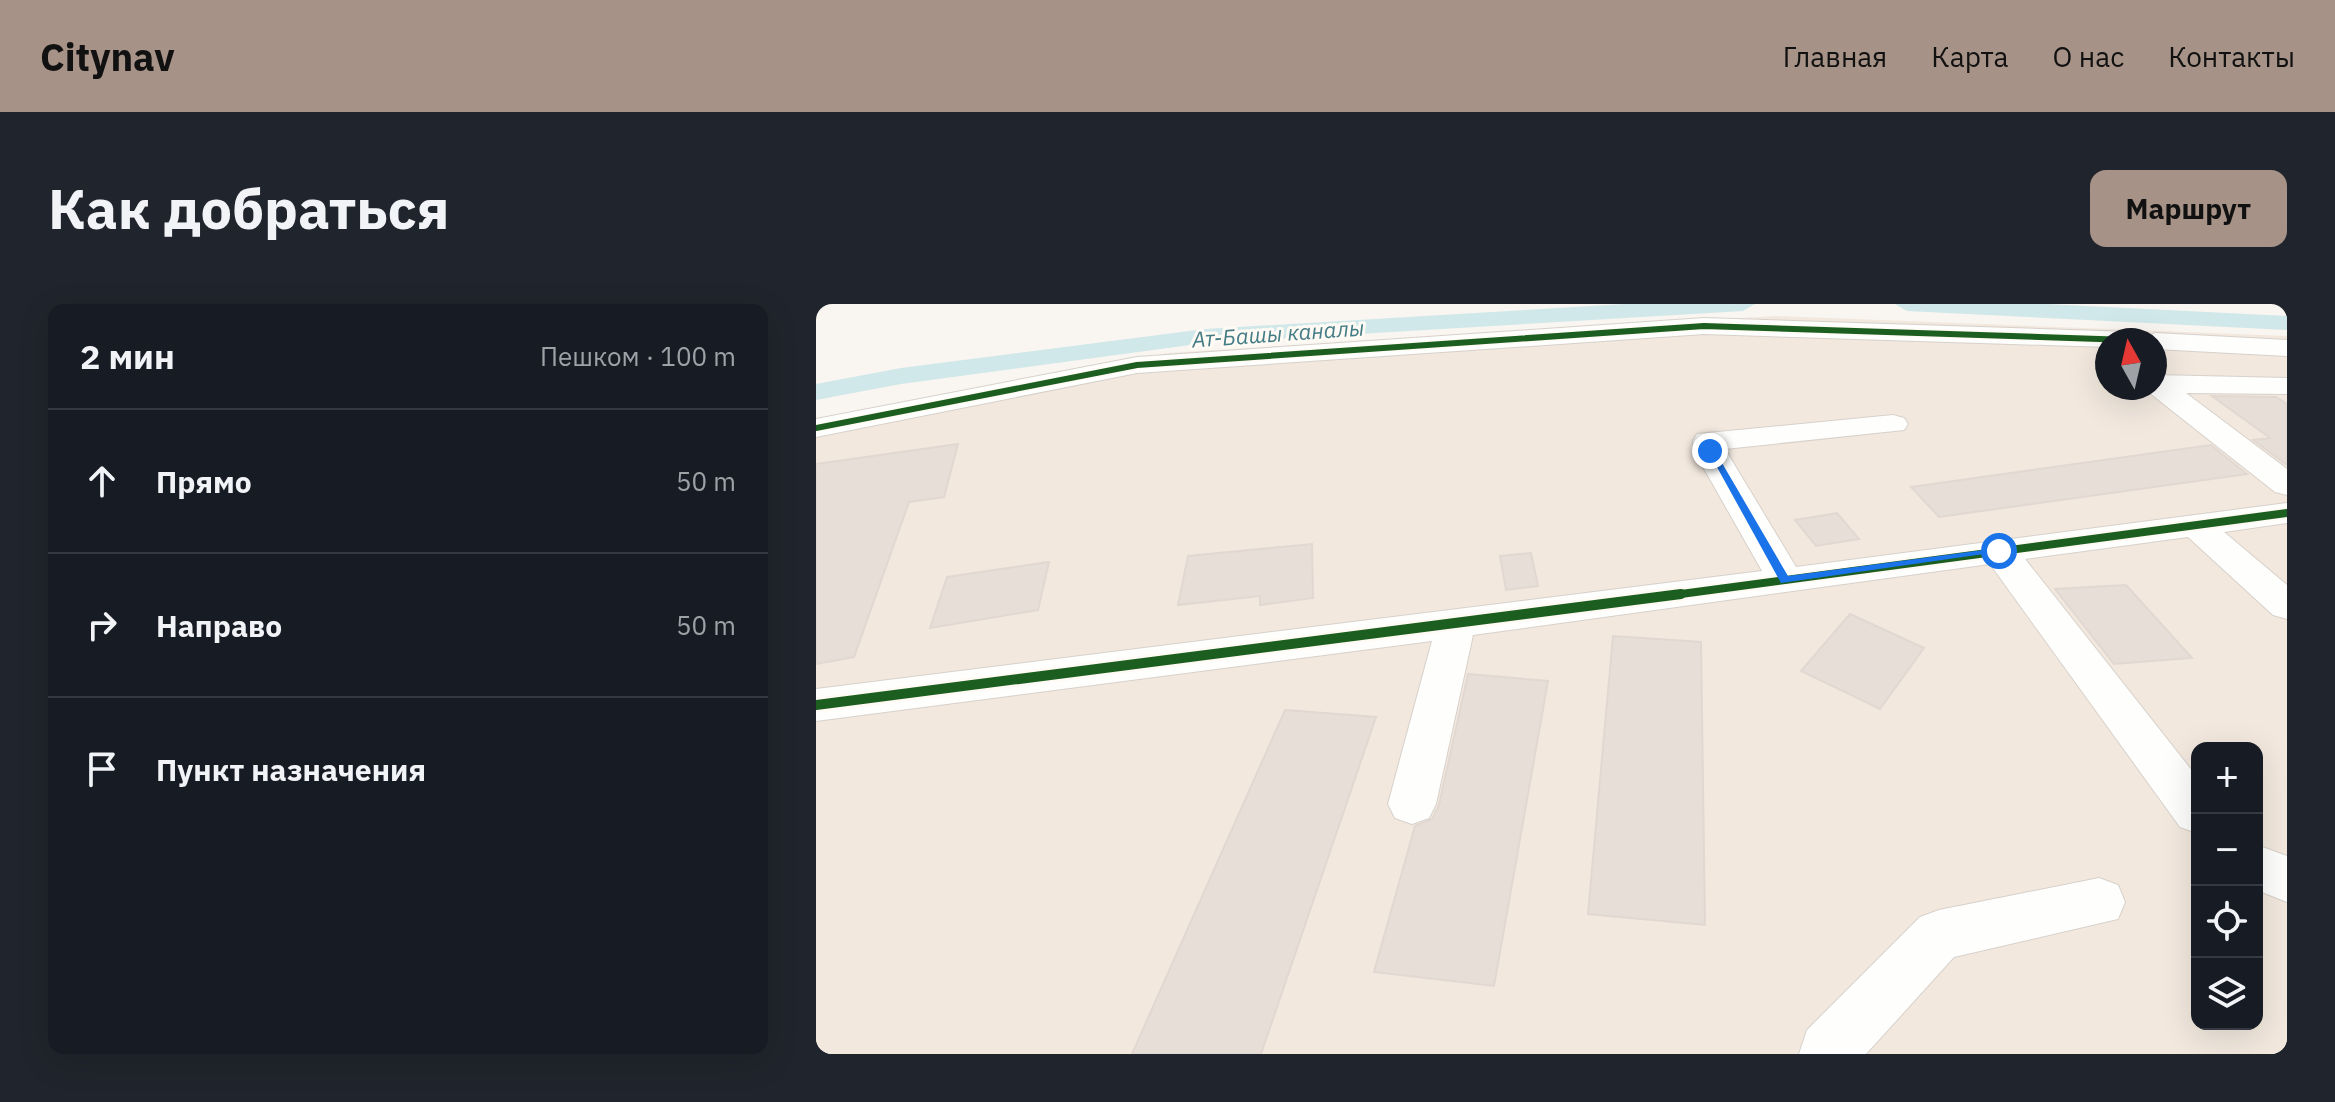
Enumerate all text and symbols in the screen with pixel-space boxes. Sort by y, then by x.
text: Citynav [40,32,175,81]
text: Главная [1783,38,1887,75]
text: Карта [1931,38,2008,75]
text: О нас [2052,38,2124,75]
text: Контакты [2168,38,2295,75]
button: Маршрут [2090,170,2287,247]
text: Как добраться [48,172,449,244]
water label: Ат-Башы каналы [1190,313,1365,354]
north arrow [2095,328,2167,400]
text: 2 мин [80,334,175,378]
text: Пешком · 100 m [540,339,736,373]
route end [1692,433,1728,469]
icon: ahead [80,459,124,503]
text: Прямо [156,462,252,501]
text: 50 m [676,464,736,498]
route start [1981,533,2017,569]
icon: right [80,603,124,647]
text: Направо [156,606,282,645]
text: 50 m [676,608,736,642]
map controls [2191,742,2263,1030]
button: + [2191,742,2263,814]
icon: arrive [80,747,124,791]
text: Пункт назначения [156,750,426,789]
button: − [2191,814,2263,886]
button: locate [2191,886,2263,958]
button: layers [2191,958,2263,1030]

